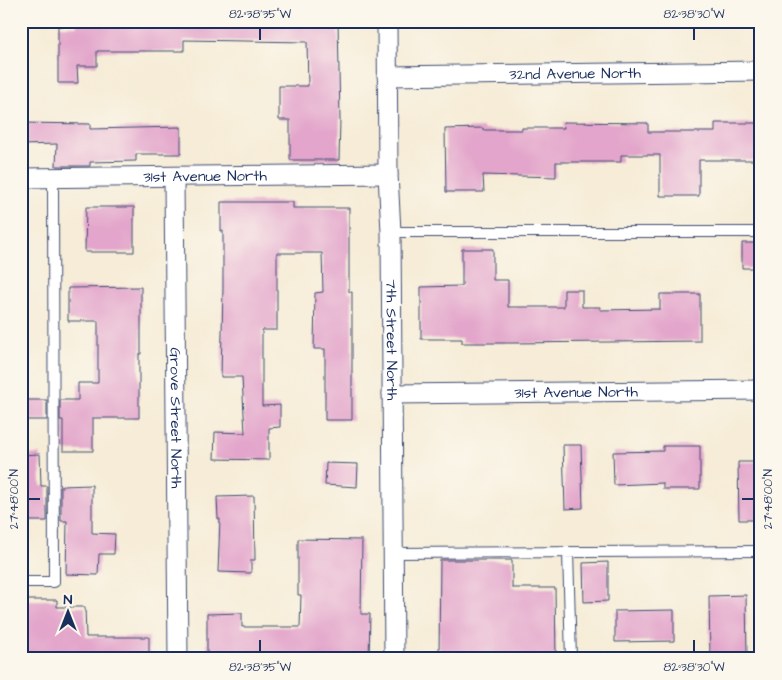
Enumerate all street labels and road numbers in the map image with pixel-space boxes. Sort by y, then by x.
street label: 32nd Avenue North [509,62,642,85]
street label: 31st Avenue North [143,165,267,187]
street label: 7th Street North [381,279,403,401]
street label: Grove Street North [165,347,187,489]
street label: 31st Avenue North [514,381,638,403]

